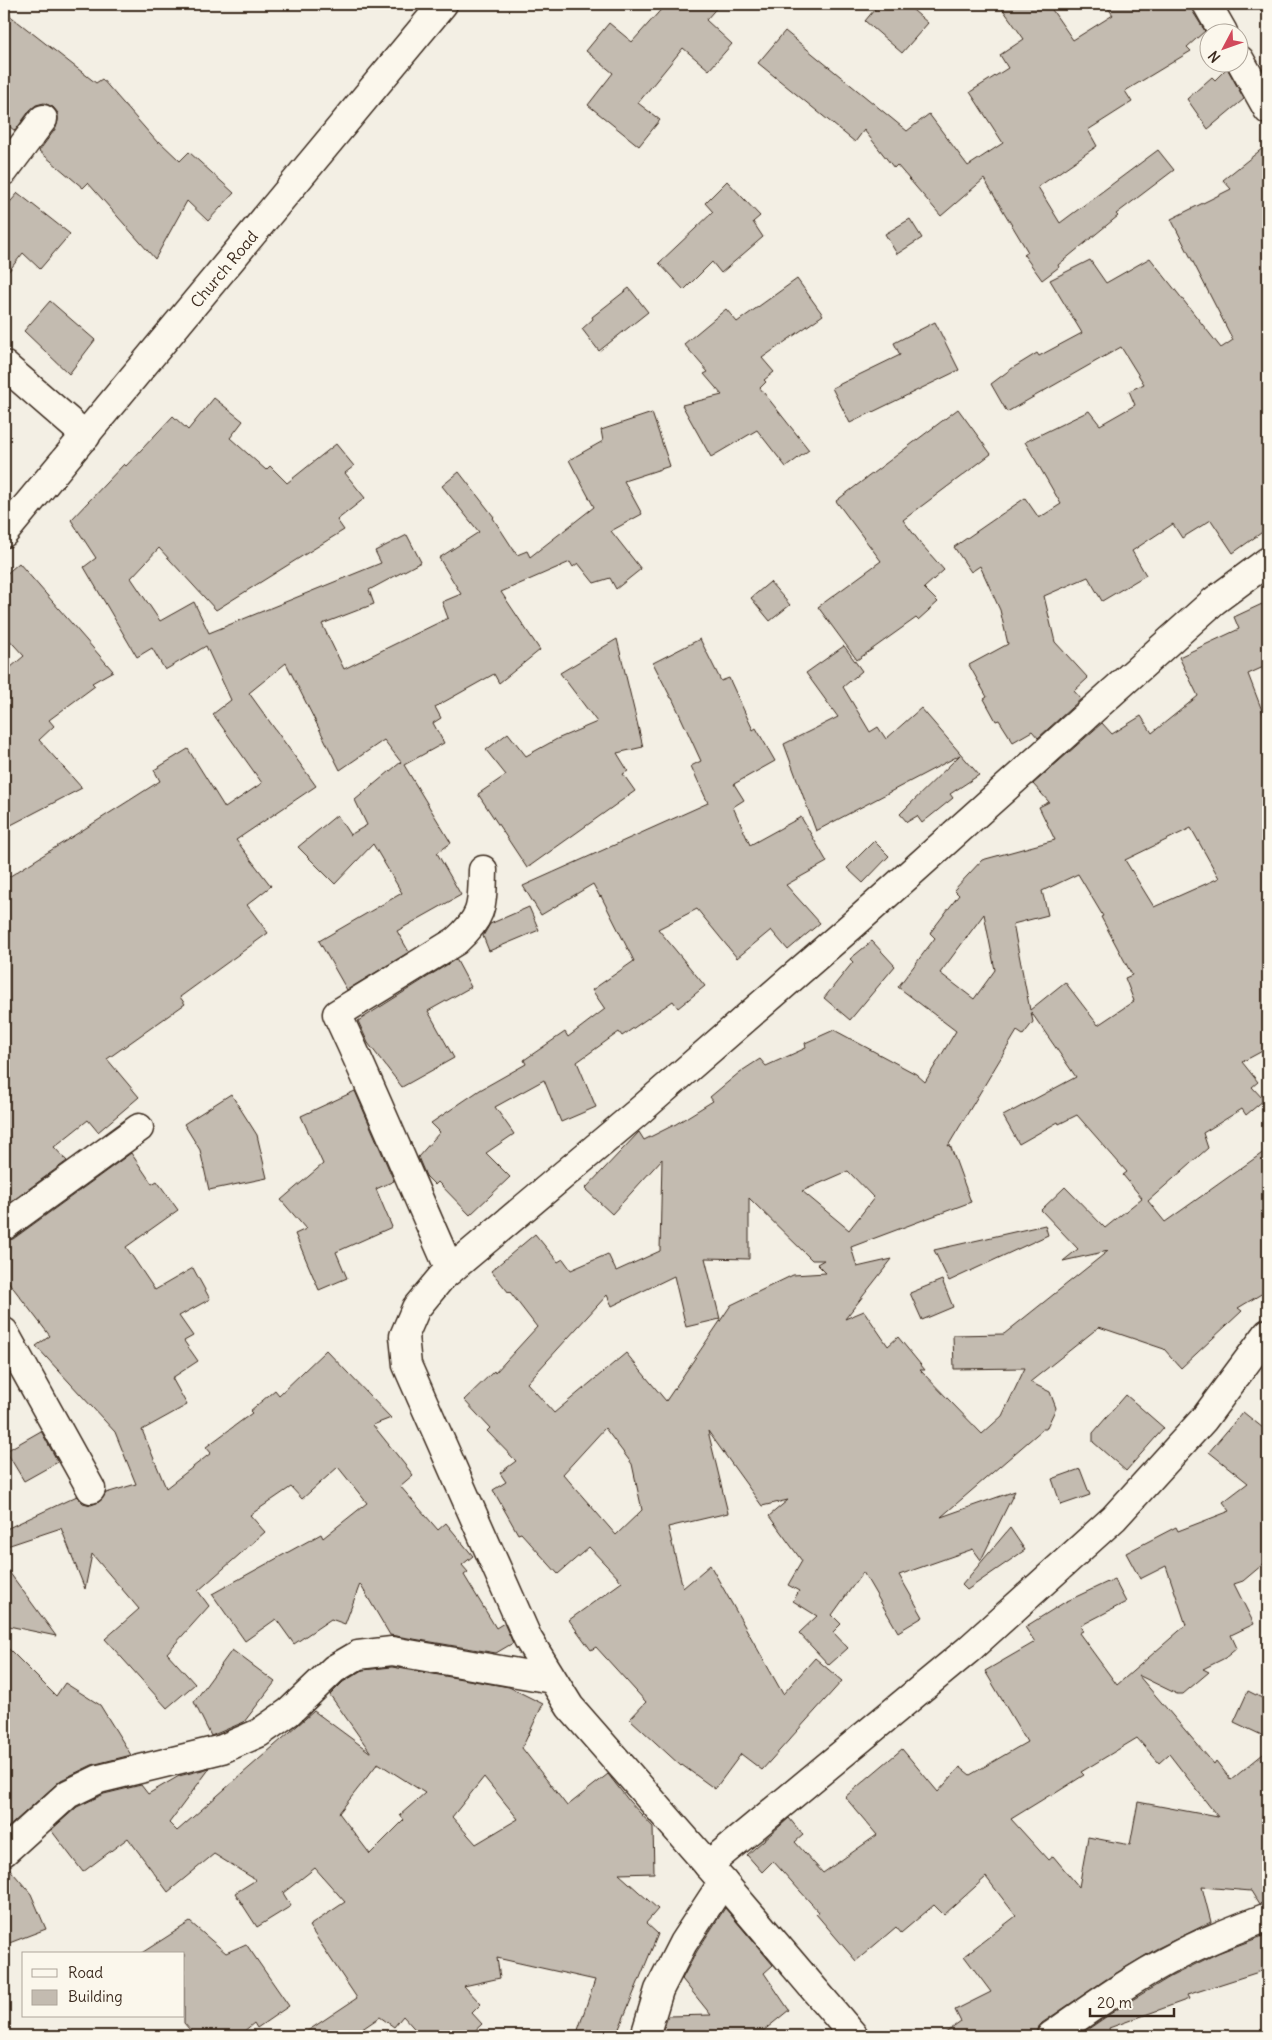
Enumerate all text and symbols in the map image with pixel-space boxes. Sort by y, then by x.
north arrow [1200,22,1250,72]
text: N [1204,47,1224,66]
street label: Church Road [186,227,262,311]
legend [22,1952,185,2018]
text: Road [68,1963,103,1982]
scale bar [1090,1985,1173,2017]
text: Building [68,1987,123,2006]
text: 20 m [1097,1993,1132,2012]

